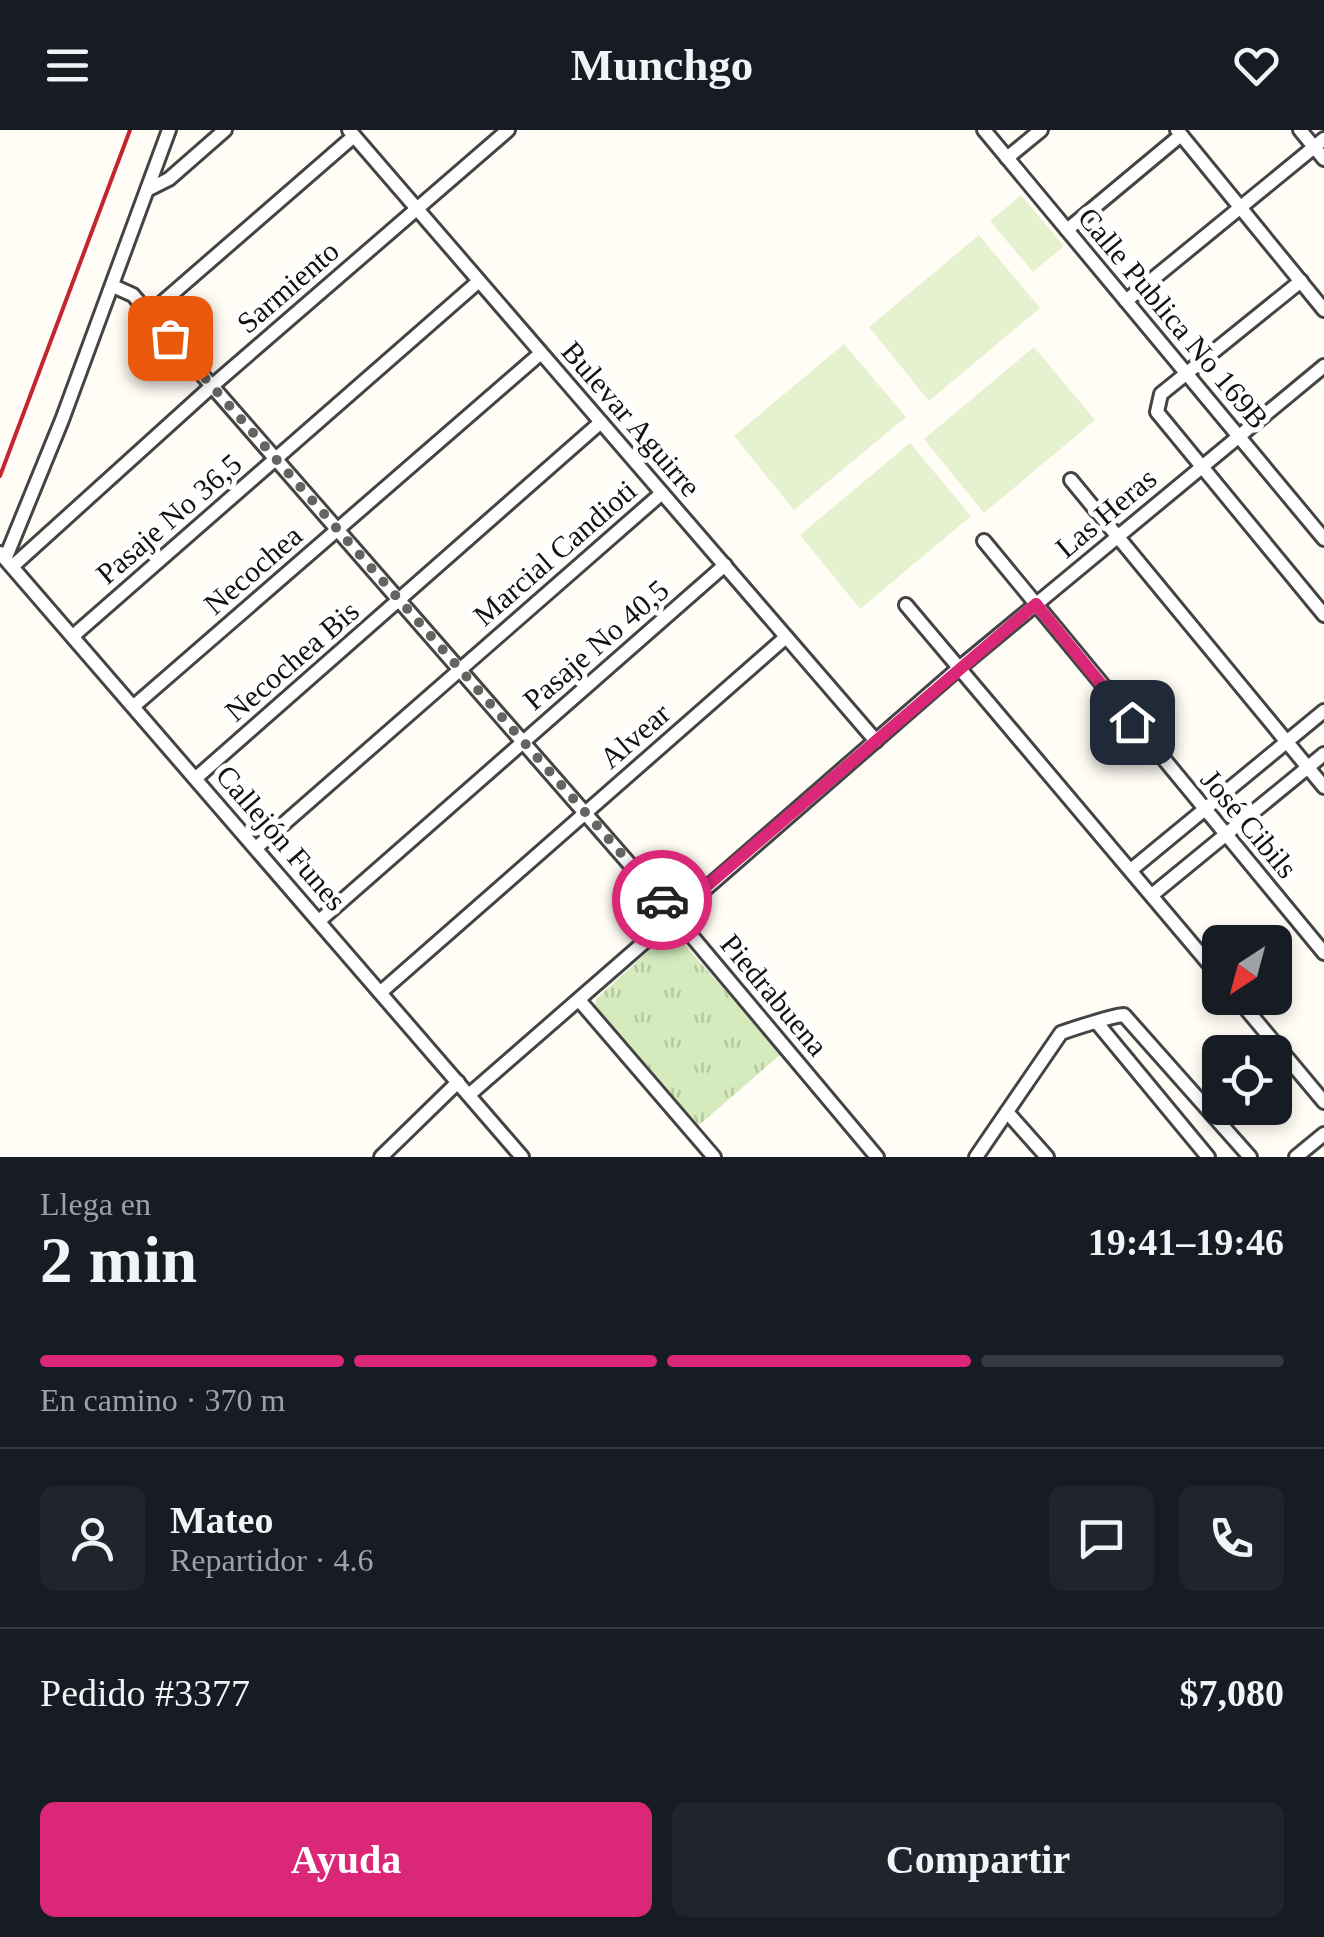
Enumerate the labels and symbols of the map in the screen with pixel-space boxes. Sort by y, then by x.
street label: Calle Publica No 169B [1072,201,1275,435]
street label: Sarmiento [230,234,345,340]
pin [128,296,213,381]
street label: Bulevar Aguirre [555,335,708,503]
street label: Pasaje No 36,5 [90,447,248,590]
street label: Las Heras [1049,461,1163,564]
street label: Marcial Candioti [467,473,643,632]
street label: Necochea [197,518,308,621]
street label: Pasaje No 40,5 [517,573,675,716]
street label: Necochea Bis [218,594,365,727]
pin [1090,680,1175,765]
street label: Alvear [593,696,676,775]
street label: Callejón Funes [210,759,353,917]
street label: José Cibils [1195,763,1304,884]
courier [612,850,712,950]
north arrow [1202,925,1292,1015]
street label: Piedrabuena [714,927,835,1062]

